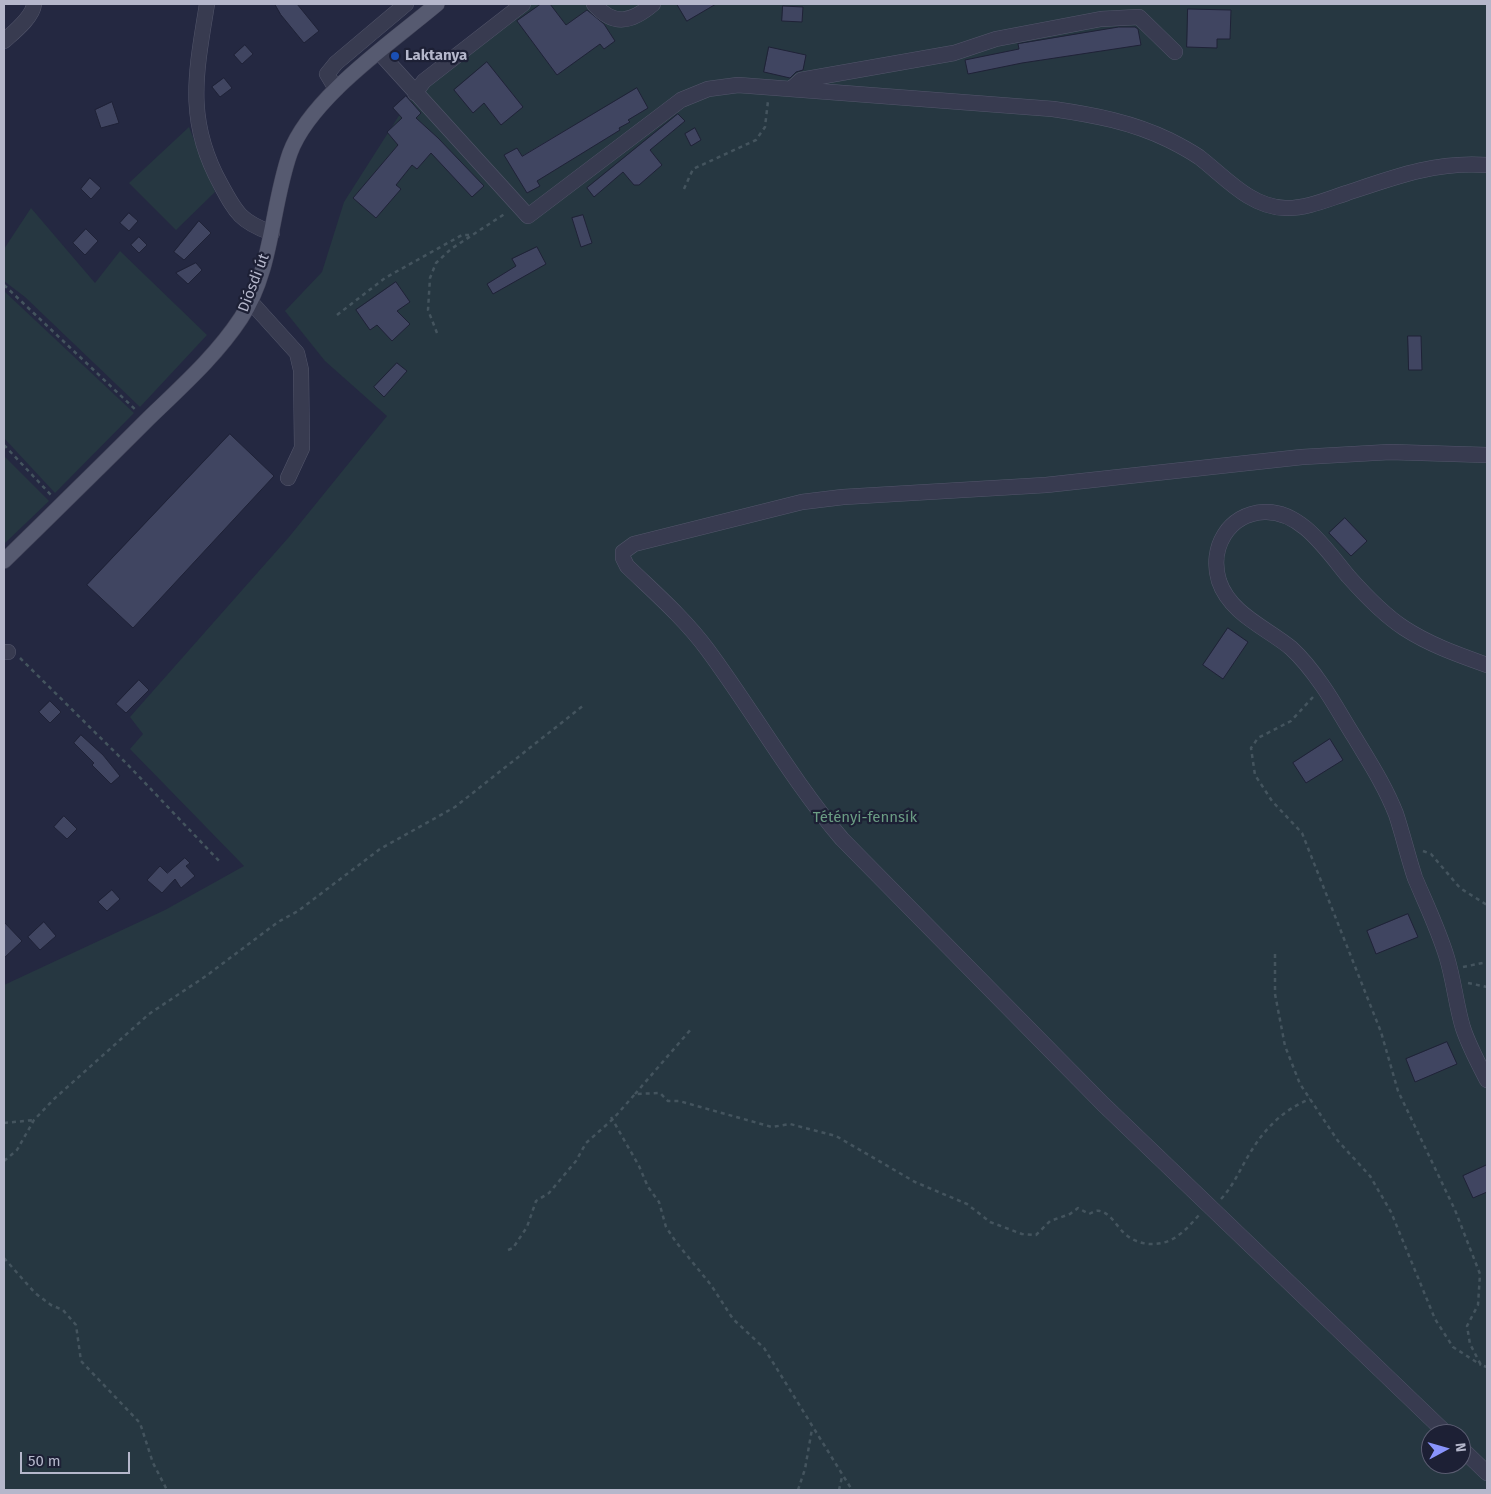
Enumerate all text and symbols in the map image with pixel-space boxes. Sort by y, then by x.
place label: Laktanya [405,47,467,65]
marker: Laktanya [389,50,401,62]
street label: Diósdi út [235,251,273,315]
park label: Tétényi-fennsík [813,809,917,827]
north arrow [1421,1424,1471,1474]
scale bar [22,1442,132,1474]
text: N [1451,1442,1469,1453]
text: 50 m [28,1452,61,1470]

